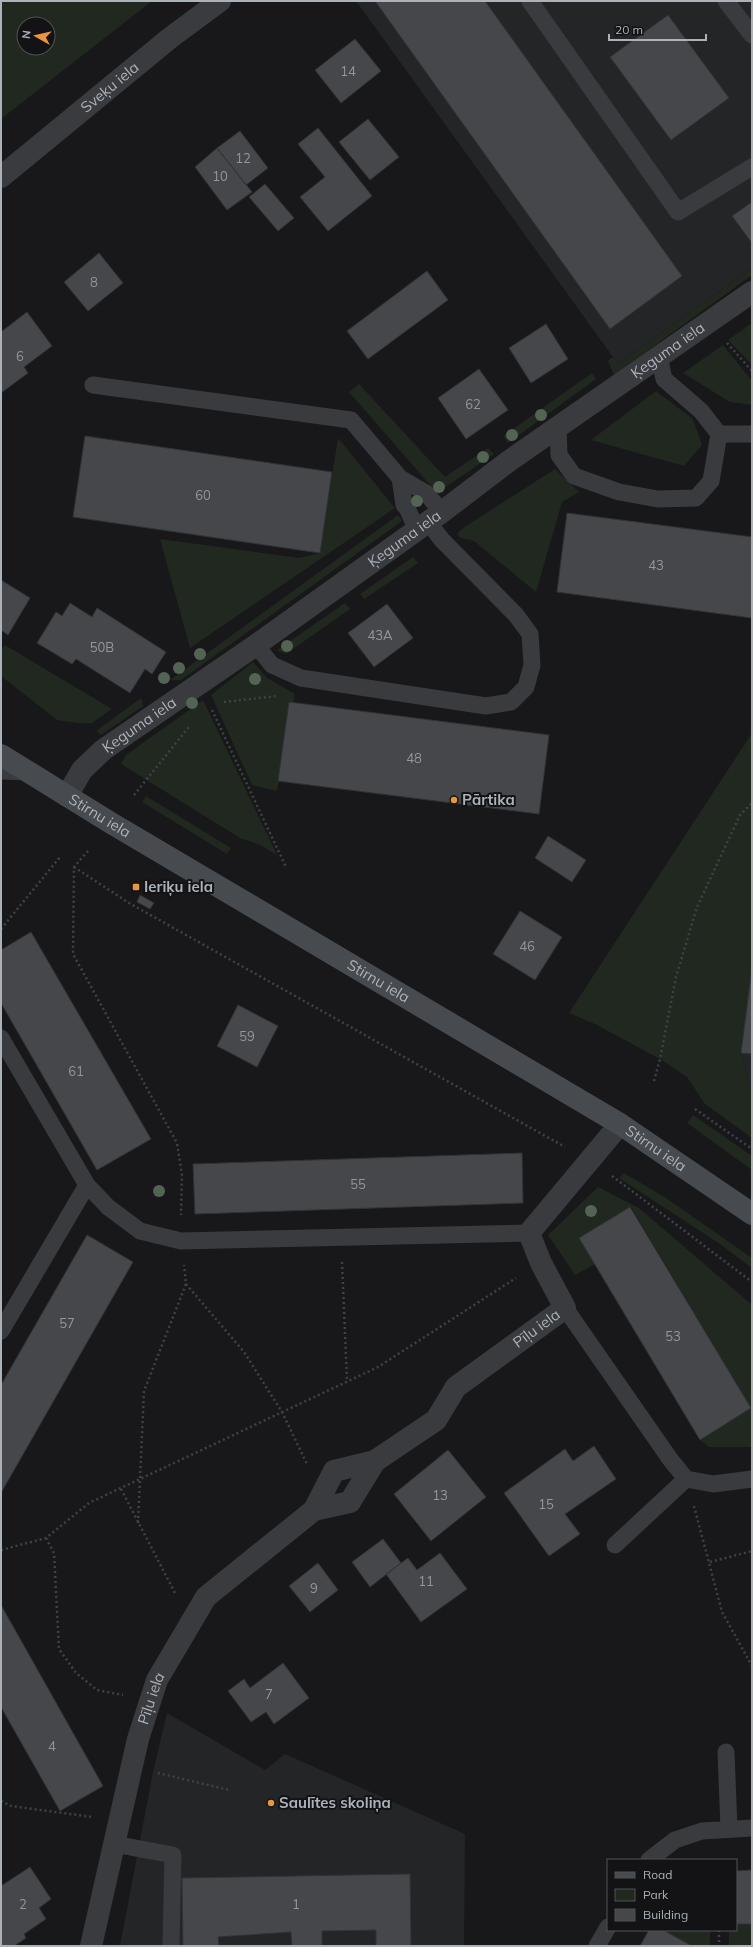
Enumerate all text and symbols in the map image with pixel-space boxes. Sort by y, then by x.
north arrow [16,16,56,56]
scale bar [609,16,706,42]
text: 20 m [615,22,643,37]
text: N [19,30,34,40]
street label: Sveķu iela [77,57,143,117]
house number: 14 [340,63,356,79]
house number: 12 [235,150,251,166]
house number: 10 [212,168,228,184]
house number: 8 [90,274,98,290]
street label: Ķeguma iela [627,318,708,382]
house number: 6 [16,348,24,364]
house number: 62 [465,396,481,412]
house number: 60 [195,487,211,503]
street label: Ķeguma iela [364,506,444,571]
house number: 43 [648,557,664,573]
house number: 43A [367,627,393,643]
house number: 50B [90,639,114,655]
street label: Ķeguma iela [98,693,180,757]
house number: 48 [406,750,422,766]
street label: Stirnu iela [65,789,134,842]
place label: Pārtika [462,790,515,809]
marker: Pārtika [449,795,459,805]
place label: Ieriķu iela [144,877,213,897]
marker: Ieriķu iela [131,882,141,892]
house number: 46 [519,938,535,954]
street label: Stirnu iela [344,955,413,1007]
house number: 59 [239,1028,255,1044]
house number: 61 [68,1063,84,1079]
street label: Stirnu iela [622,1121,690,1175]
house number: 55 [350,1176,366,1192]
street label: Pīļu iela [509,1305,564,1352]
house number: 57 [59,1315,75,1331]
house number: 53 [665,1328,681,1344]
house number: 13 [432,1487,448,1503]
house number: 15 [538,1496,554,1512]
house number: 11 [418,1573,434,1589]
house number: 9 [310,1580,318,1596]
street label: Pīļu iela [133,1668,169,1727]
house number: 7 [265,1686,273,1702]
house number: 4 [48,1738,56,1754]
place label: Saulītes skoliņa [279,1793,391,1813]
marker: Saulītes skoliņa [266,1798,276,1808]
legend [607,1859,737,1931]
text: Road [643,1867,672,1882]
text: Park [643,1887,669,1902]
house number: 2 [19,1896,27,1912]
house number: 1 [292,1896,300,1912]
text: Building [643,1907,688,1922]

